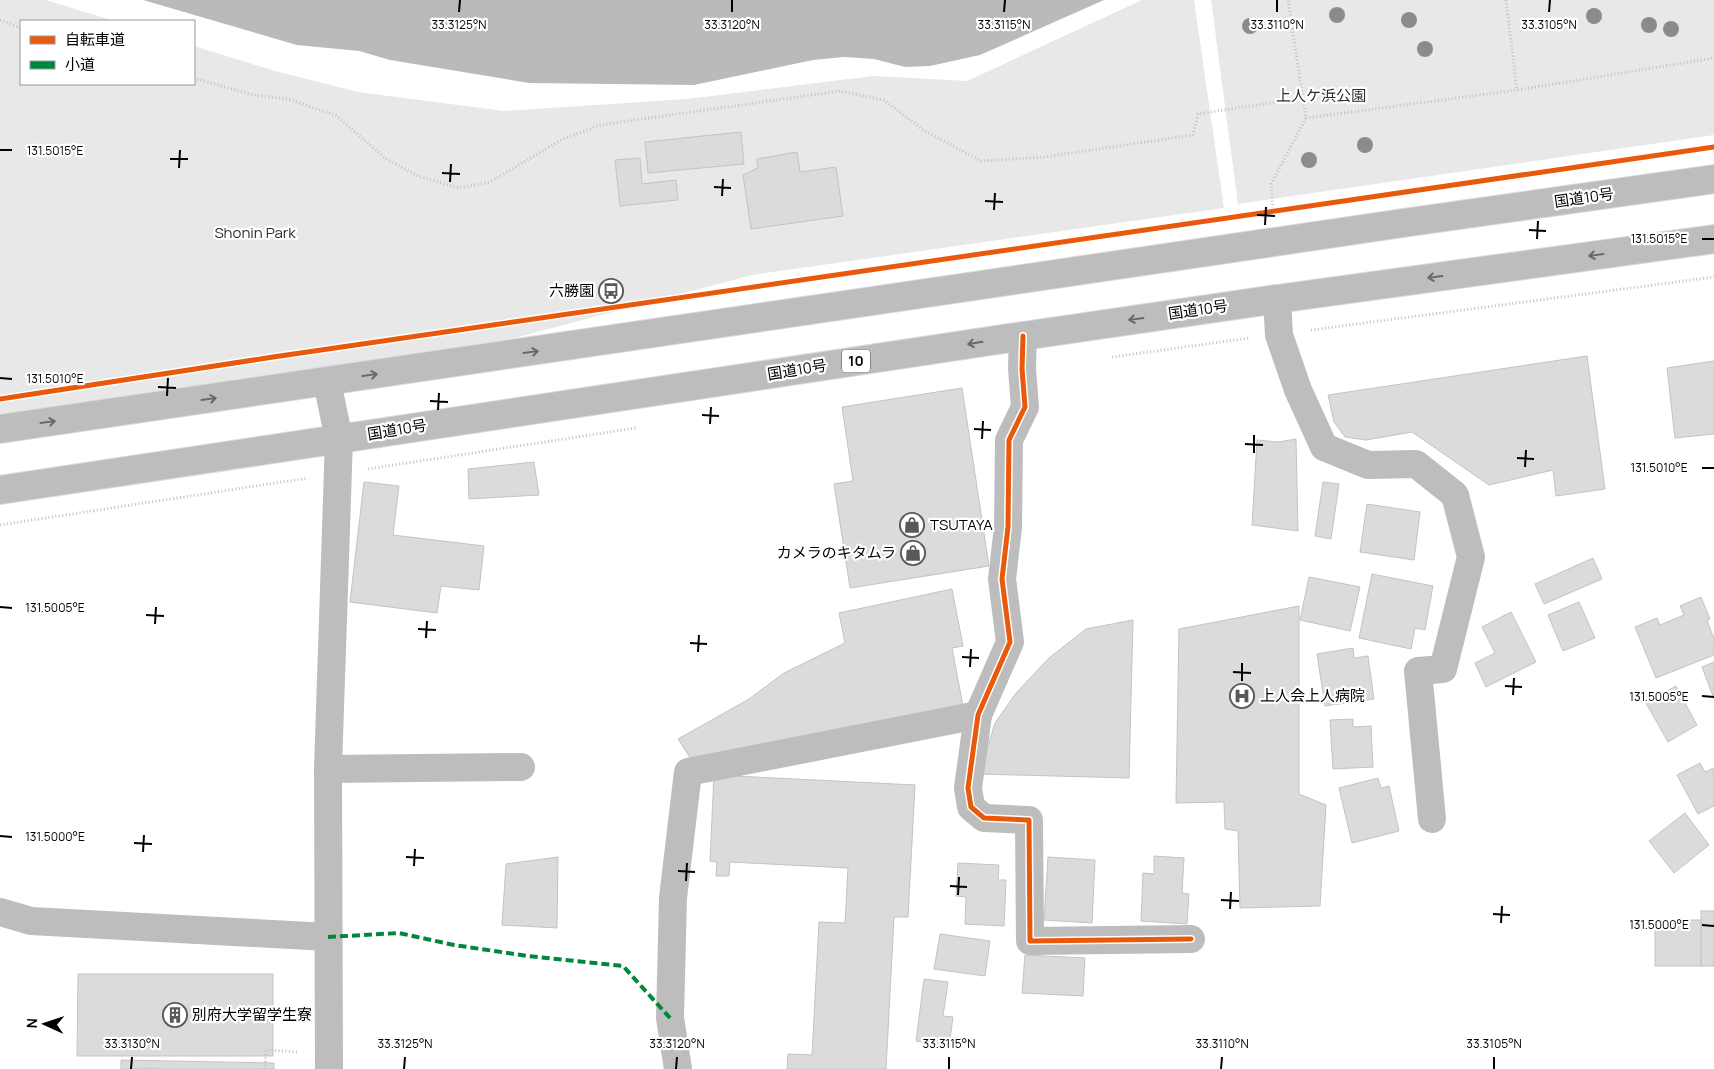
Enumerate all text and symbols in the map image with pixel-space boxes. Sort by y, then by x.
text: 33.3125°N [431,16,487,33]
text: 33.3120°N [704,16,760,33]
text: 33.3115°N [978,16,1030,33]
text: 33.3110°N [1250,16,1304,33]
text: 33.3105°N [1521,16,1577,33]
legend [20,20,195,85]
text: 自転車道 [65,29,125,50]
text: 小道 [65,54,95,75]
park label: 上人ケ浜公園 [1276,85,1366,106]
text: 131.5015°E [27,142,83,159]
street label: 国道10号 [1553,183,1615,212]
park label: Shonin Park [214,222,296,243]
text: 131.5015°E [1631,230,1687,247]
one-way arrow [1589,250,1605,260]
one-way arrow [1428,272,1444,282]
bus stop icon: 六勝園 [598,278,624,304]
place label: 六勝園 [549,280,594,301]
street label: 国道10号 [1167,295,1229,324]
one-way arrow [1128,315,1144,325]
one-way arrow [967,338,983,348]
one-way arrow [522,346,538,356]
road number: 10 [842,350,870,372]
street label: 国道10号 [766,354,828,385]
text: 131.5010°E [26,370,84,387]
one-way arrow [361,370,377,380]
one-way arrow [201,394,217,404]
street label: 国道10号 [366,414,428,445]
one-way arrow [40,417,56,427]
text: 131.5010°E [1630,459,1688,476]
shop icon: TSUTAYA [899,512,925,538]
place label: TSUTAYA [930,514,993,535]
shop icon: カメラのキタムラ [900,540,926,566]
place label: カメラのキタムラ [777,542,896,563]
text: 131.5005°E [25,599,85,616]
hospital icon: 上人会上人病院 [1229,683,1255,709]
place label: 上人会上人病院 [1260,685,1365,706]
text: 131.5005°E [1629,688,1689,705]
text: 131.5000°E [25,828,85,845]
text: 131.5000°E [1629,916,1689,933]
north arrow [20,999,70,1049]
building icon: 別府大学留学生寮 [162,1002,188,1028]
place label: 別府大学留学生寮 [192,1004,312,1025]
text: N [22,1018,41,1029]
text: 33.3130°N [104,1035,160,1052]
text: 33.3125°N [377,1035,433,1052]
text: 33.3120°N [649,1035,705,1052]
text: 33.3115°N [923,1035,975,1052]
text: 33.3110°N [1195,1035,1249,1052]
text: 33.3105°N [1466,1035,1522,1052]

